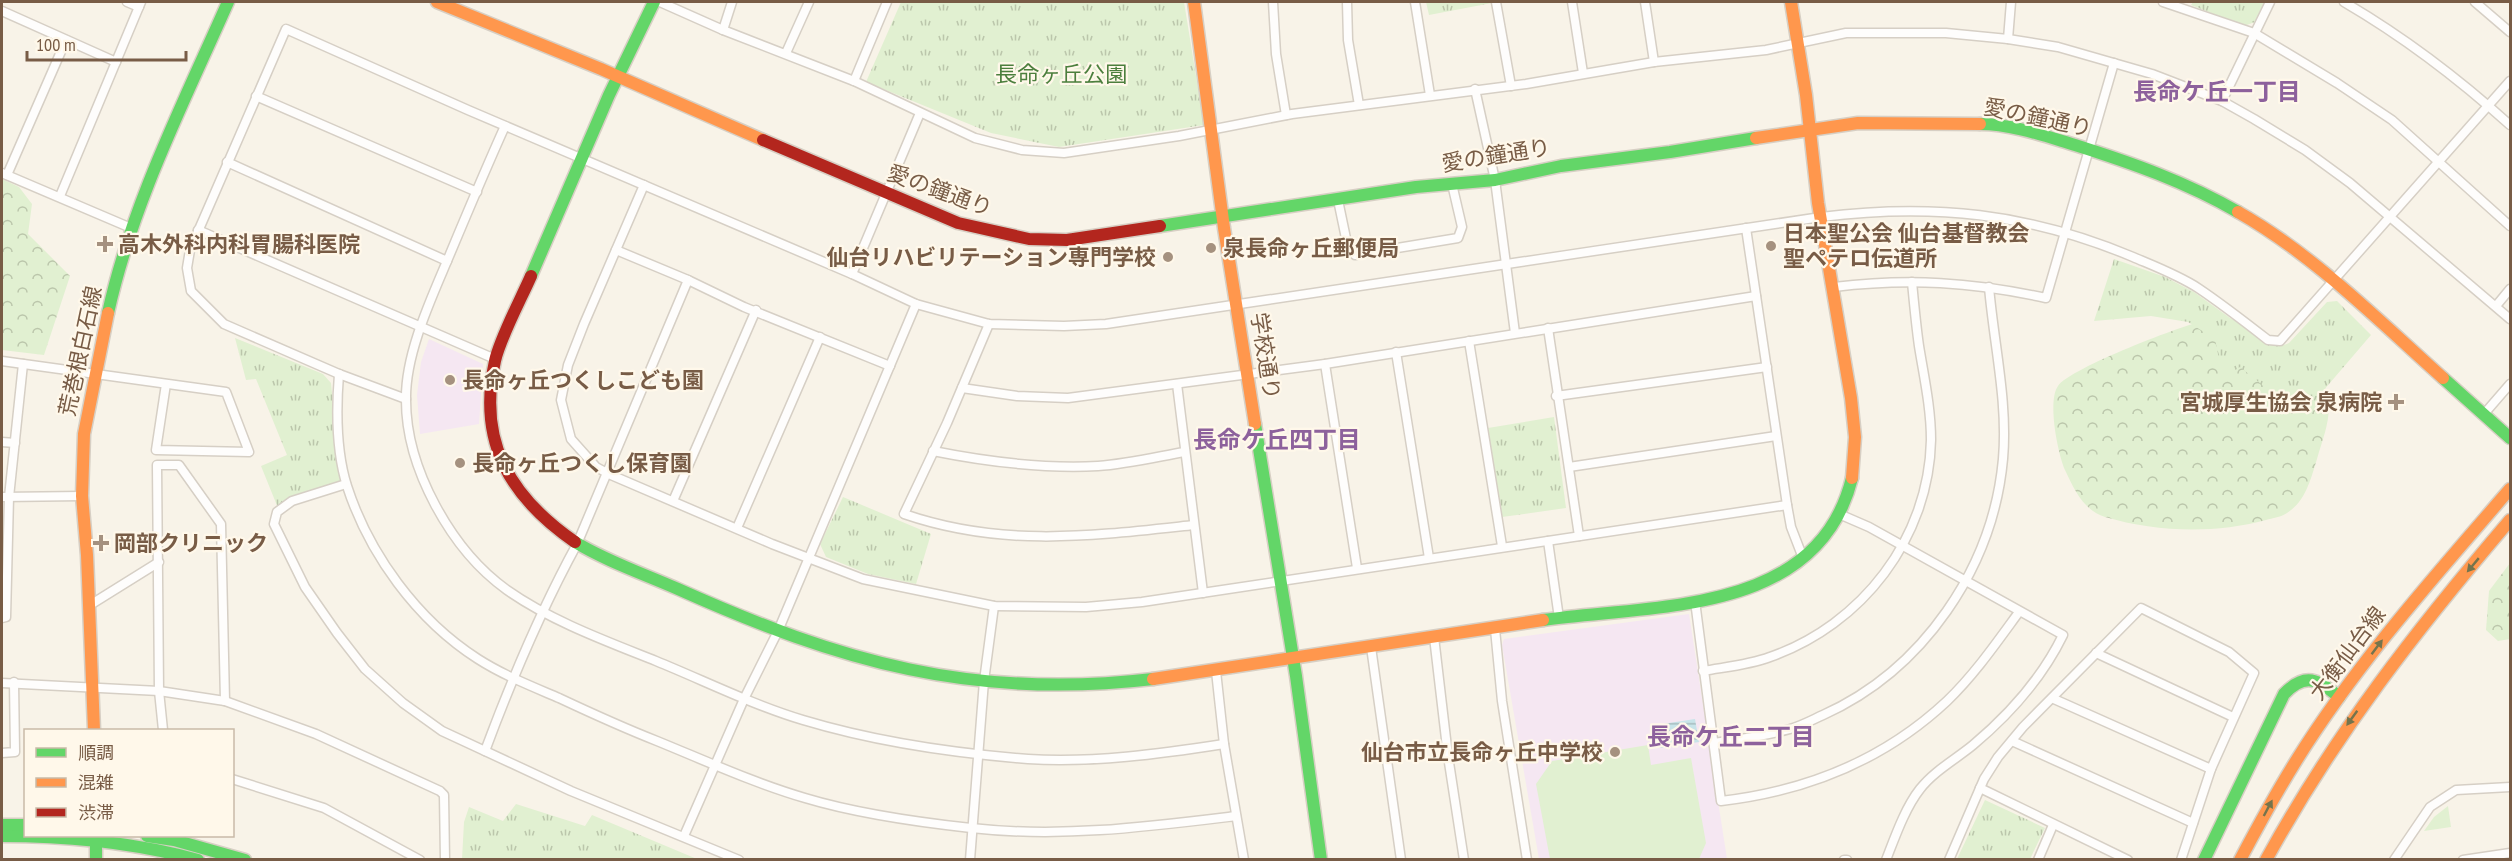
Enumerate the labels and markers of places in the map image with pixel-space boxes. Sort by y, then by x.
place label: 日本聖公会 仙台基督教会 聖ペテロ伝道所 [1783,219,2030,272]
place label: 高木外科内科胃腸科医院 [118,230,360,258]
place label: 泉長命ヶ丘郵便局 [1223,234,1399,262]
marker: 高木外科内科胃腸科医院 [96,235,114,253]
marker: 日本聖公会 仙台基督教会 聖ペテロ伝道所 [1764,239,1778,253]
marker: 泉長命ヶ丘郵便局 [1204,241,1218,255]
place label: 仙台リハビリテーション専門学校 [826,243,1156,271]
marker: 仙台リハビリテーション専門学校 [1161,250,1175,264]
place label: 長命ヶ丘つくしこども園 [462,366,704,394]
marker: 長命ヶ丘つくしこども園 [443,373,457,387]
place label: 宮城厚生協会 泉病院 [2179,388,2382,416]
marker: 宮城厚生協会 泉病院 [2387,393,2405,411]
place label: 長命ヶ丘つくし保育園 [472,449,692,477]
marker: 長命ヶ丘つくし保育園 [453,456,467,470]
place label: 岡部クリニック [114,529,268,557]
marker: 岡部クリニック [92,534,110,552]
place label: 仙台市立長命ヶ丘中学校 [1361,738,1603,766]
marker: 仙台市立長命ヶ丘中学校 [1608,745,1622,759]

